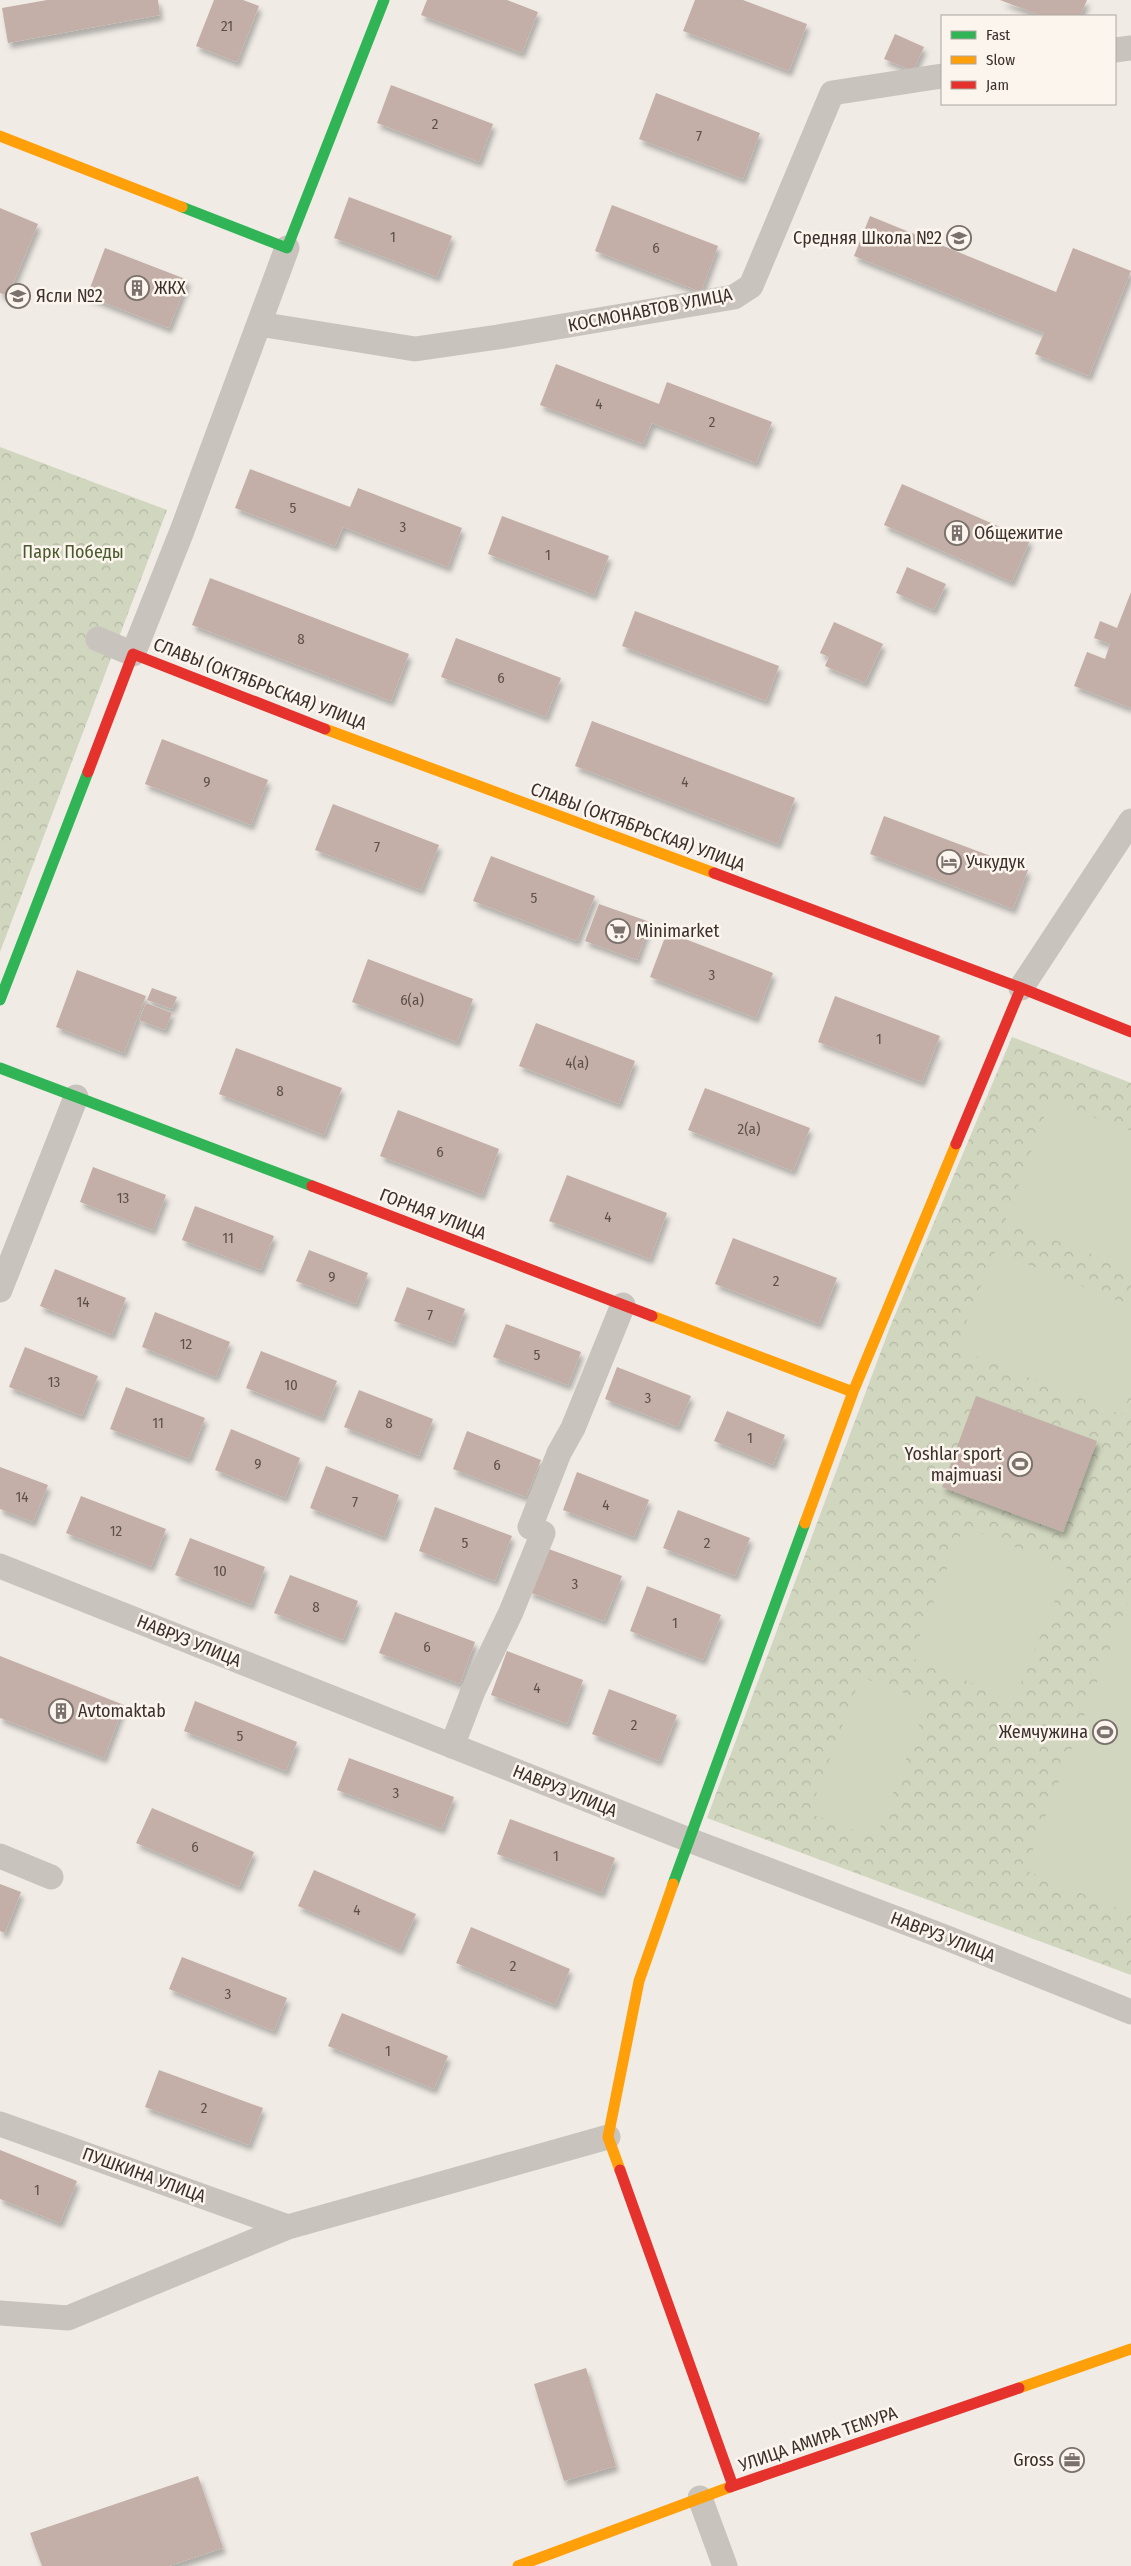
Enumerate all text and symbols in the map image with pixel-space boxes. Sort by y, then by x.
legend [941,15,1116,105]
house number: 21 [221,17,233,35]
text: Fast [986,26,1010,44]
text: Slow [986,51,1015,69]
text: Jam [986,76,1009,94]
house number: 2 [432,115,439,133]
house number: 7 [696,127,702,145]
school or university icon: Средняя Школа №2 [946,225,972,251]
place label: Средняя Школа №2 [793,227,942,249]
house number: 1 [390,228,396,246]
house number: 6 [652,239,660,257]
building icon: ЖКХ [124,275,150,301]
place label: ЖКХ [154,277,186,299]
school or university icon: Ясли №2 [5,283,31,309]
street label: КОСМОНАВТОВ УЛИЦА [566,283,734,337]
place label: Ясли №2 [36,285,103,307]
house number: 4 [595,395,603,413]
house number: 2 [709,413,716,431]
house number: 5 [290,499,297,517]
house number: 3 [400,518,407,536]
building icon: Общежитие [944,520,970,546]
place label: Общежитие [974,522,1063,544]
park label: Парк Победы [22,541,124,563]
house number: 1 [545,546,551,564]
house number: 8 [297,630,305,648]
street label: СЛАВЫ (ОКТЯБРЬСКАЯ) УЛИЦА [150,633,370,735]
house number: 6 [497,669,505,687]
house number: 9 [203,773,211,791]
house number: 4 [681,773,689,791]
street label: СЛАВЫ (ОКТЯБРЬСКАЯ) УЛИЦА [528,778,749,876]
house number: 7 [374,838,380,856]
hotel icon: Учкудук [936,849,962,875]
place label: Учкудук [965,851,1026,873]
house number: 5 [531,889,538,907]
supermarket icon: Minimarket [605,918,631,944]
place label: Minimarket [636,920,719,942]
house number: 3 [709,966,716,984]
house number: 6(а) [400,991,424,1009]
house number: 1 [876,1030,882,1048]
house number: 4(а) [565,1054,589,1072]
house number: 8 [276,1082,284,1100]
house number: 2(а) [738,1120,760,1138]
house number: 6 [436,1143,444,1161]
street label: ГОРНАЯ УЛИЦА [376,1184,490,1245]
house number: 13 [117,1189,130,1207]
house number: 4 [604,1208,612,1226]
house number: 11 [222,1229,234,1247]
house number: 9 [328,1268,336,1286]
house number: 2 [773,1272,780,1290]
house number: 14 [76,1293,90,1311]
house number: 7 [427,1306,433,1324]
house number: 12 [180,1335,193,1353]
house number: 5 [534,1346,541,1364]
house number: 13 [48,1373,61,1391]
house number: 10 [284,1376,298,1394]
house number: 3 [645,1389,652,1407]
house number: 11 [152,1414,164,1432]
house number: 8 [385,1414,393,1432]
house number: 1 [747,1429,753,1447]
place label: Yoshlar sport majmuasi [905,1443,1002,1486]
sports icon: Yoshlar sport majmuasi [1007,1451,1033,1477]
house number: 9 [254,1455,262,1473]
house number: 6 [493,1456,501,1474]
house number: 14 [15,1488,29,1506]
house number: 7 [352,1493,358,1511]
house number: 4 [602,1496,610,1514]
house number: 12 [110,1522,123,1540]
house number: 5 [462,1534,469,1552]
house number: 2 [704,1534,711,1552]
house number: 10 [213,1562,227,1580]
house number: 3 [572,1575,579,1593]
house number: 8 [312,1598,320,1616]
street label: НАВРУЗ УЛИЦА [134,1610,245,1672]
house number: 1 [672,1614,678,1632]
house number: 6 [423,1638,431,1656]
house number: 4 [533,1679,541,1697]
building icon: Avtomaktab [48,1698,74,1724]
place label: Avtomaktab [78,1700,166,1722]
house number: 2 [631,1716,638,1734]
sports icon: Жемчужина [1092,1719,1118,1745]
place label: Жемчужина [999,1721,1088,1743]
house number: 5 [237,1727,244,1745]
street label: НАВРУЗ УЛИЦА [510,1760,621,1822]
house number: 3 [393,1784,400,1802]
house number: 6 [191,1838,199,1856]
house number: 1 [553,1847,559,1865]
house number: 4 [353,1901,361,1919]
street label: НАВРУЗ УЛИЦА [887,1907,999,1967]
house number: 2 [510,1957,517,1975]
house number: 3 [225,1985,232,2003]
house number: 1 [385,2042,391,2060]
house number: 2 [201,2099,208,2117]
street label: ПУШКИНА УЛИЦА [79,2142,209,2208]
house number: 1 [34,2181,40,2199]
street label: УЛИЦА АМИРА ТЕМУРА [735,2401,900,2477]
office icon: Gross [1059,2447,1085,2473]
place label: Gross [1013,2449,1054,2471]

